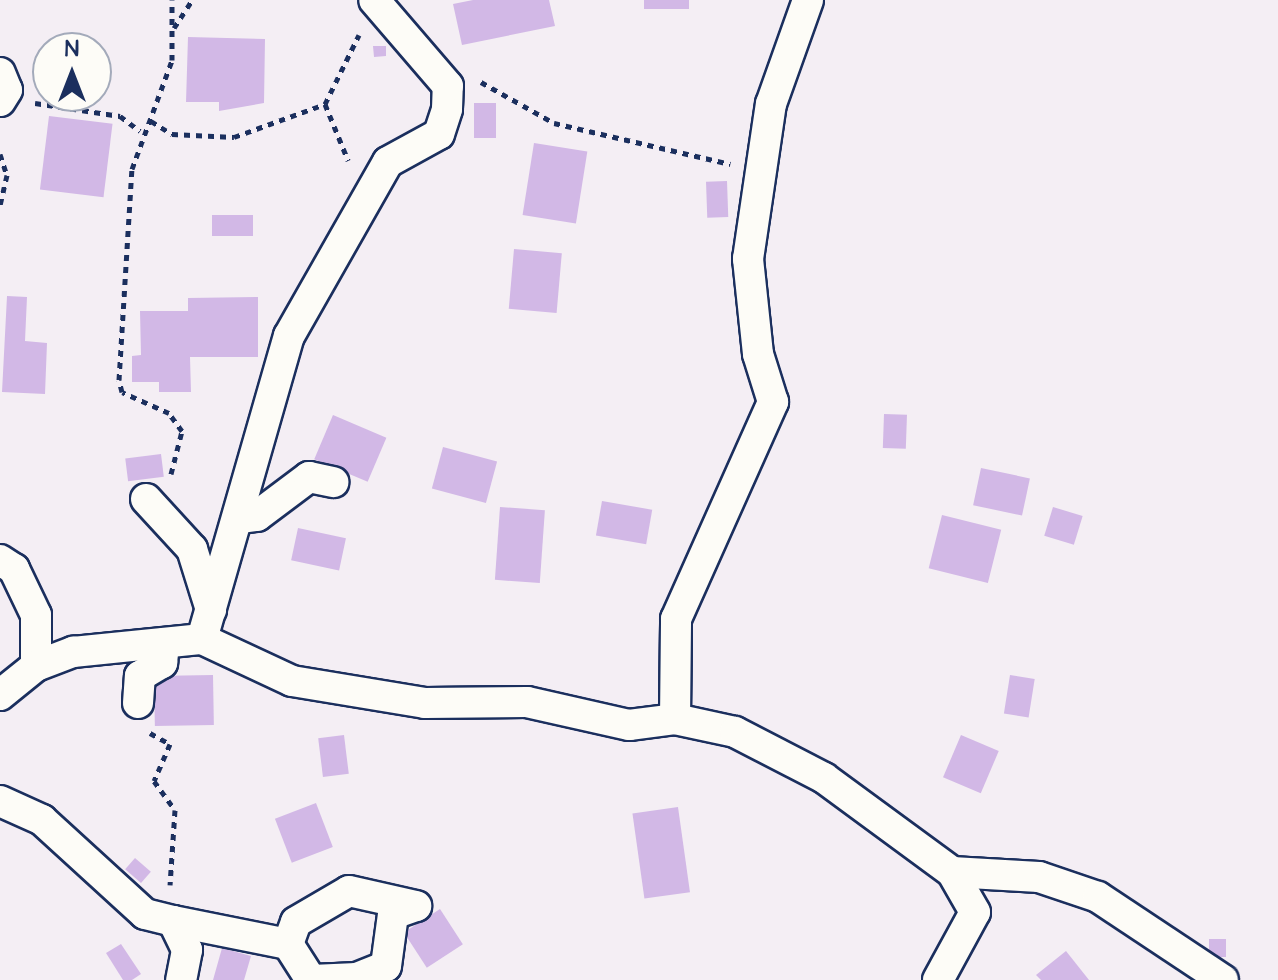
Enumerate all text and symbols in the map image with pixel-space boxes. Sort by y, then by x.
north arrow [32,32,112,112]
text: N [65,34,79,65]

